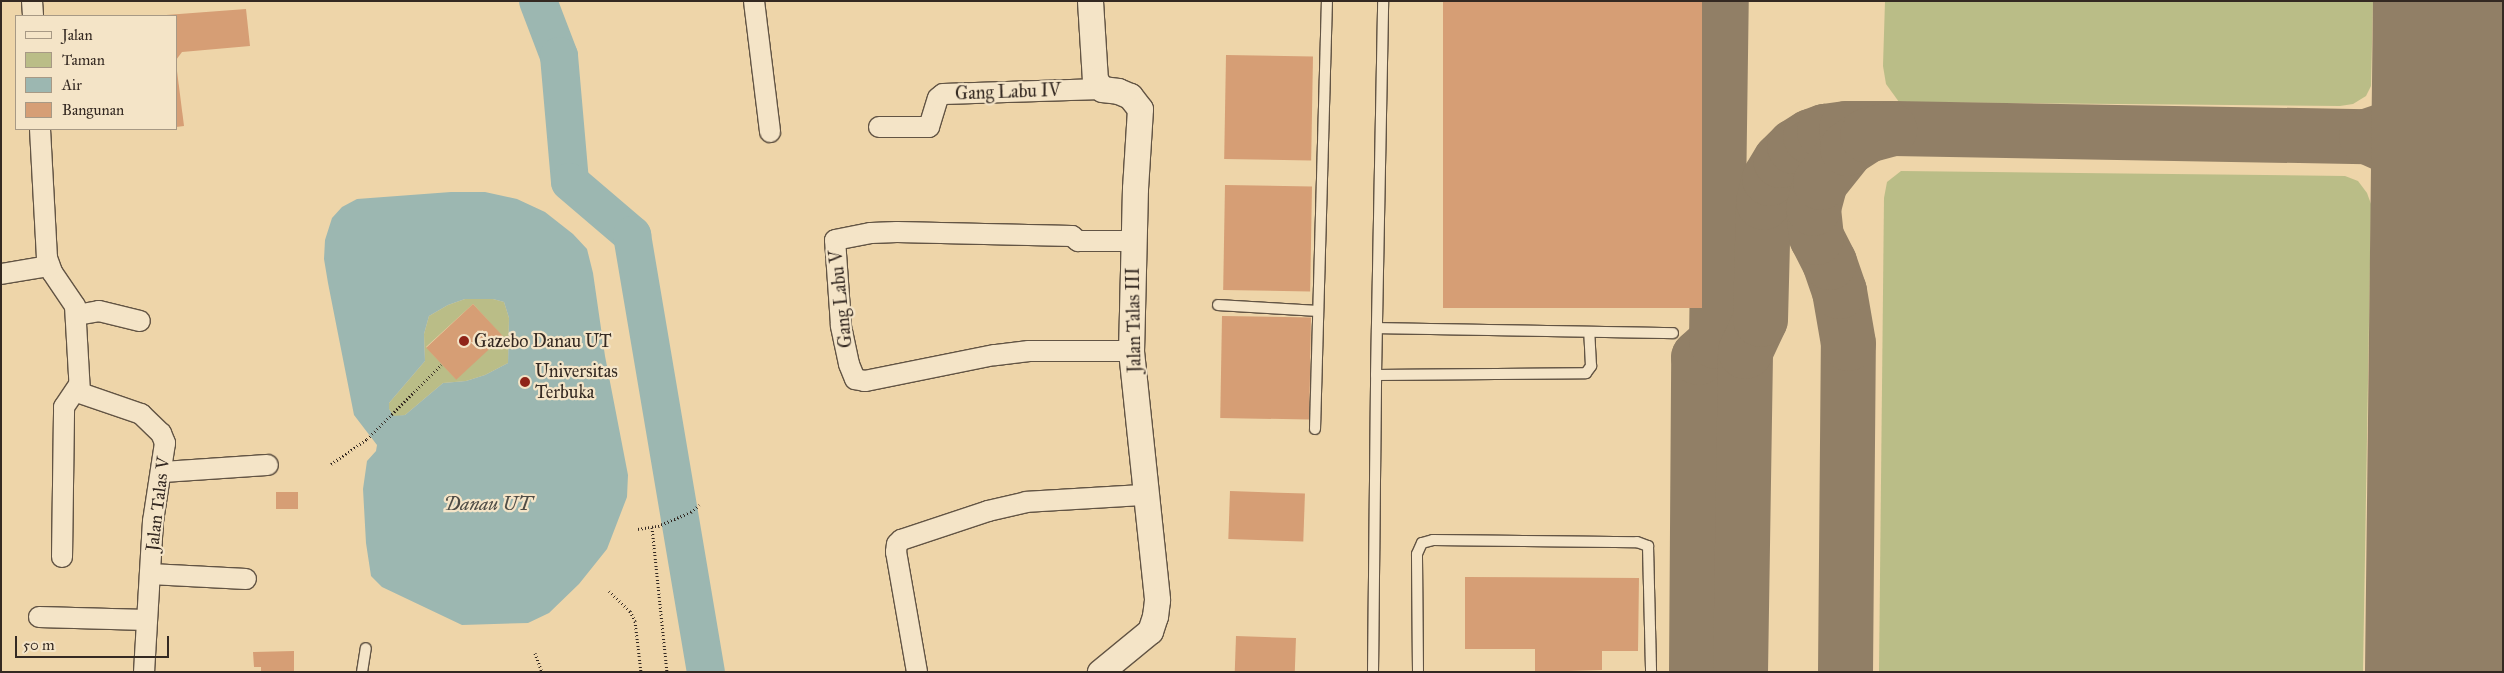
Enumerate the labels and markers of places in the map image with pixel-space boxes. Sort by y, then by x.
place label: Gazebo Danau UT [474,330,612,352]
marker: Gazebo Danau UT [458,335,470,347]
place label: Universitas Terbuka [535,361,618,404]
marker: Universitas Terbuka [519,376,531,388]

